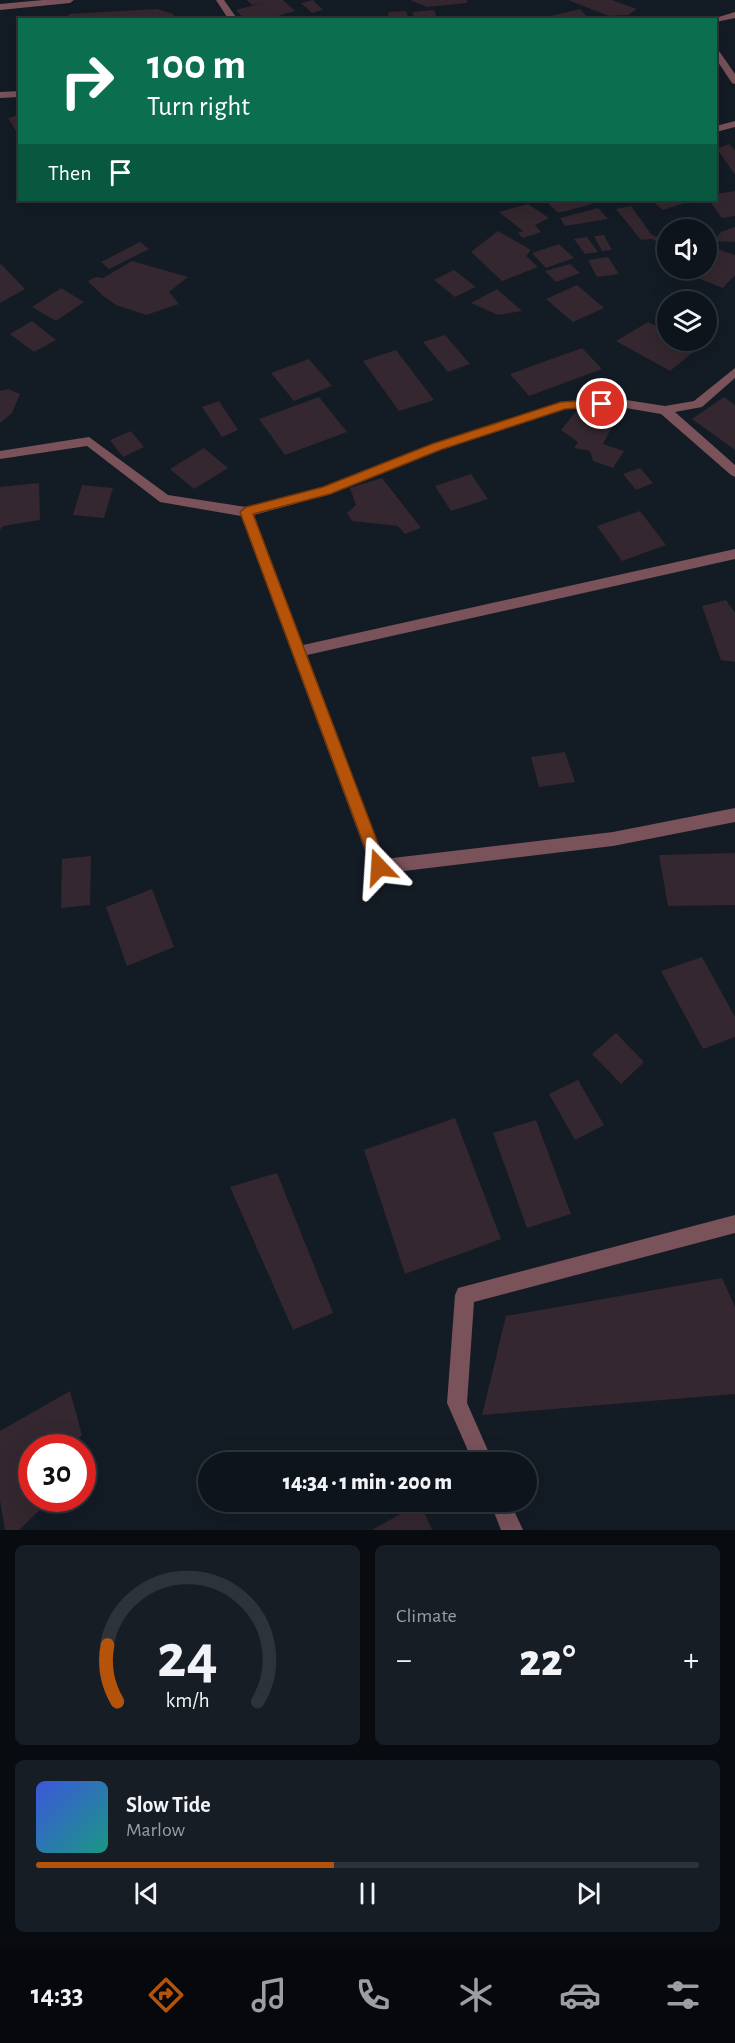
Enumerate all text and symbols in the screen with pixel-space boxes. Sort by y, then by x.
icon: right [48,42,126,120]
text: 100 m [147,44,246,86]
text: Turn right [147,93,250,120]
icon: arrive [104,156,137,189]
text: Then [48,162,92,184]
map controls [657,219,717,351]
button: sound [657,219,717,279]
button: layers [657,291,717,351]
pin [576,378,627,429]
icon: arrive [585,387,618,420]
position arrow [347,835,411,899]
speed limit sign: 30 [18,1434,96,1512]
text: 14:34 · 1 min · 200 m [283,1471,452,1493]
text: Climate [396,1606,457,1626]
text: 24 [157,1626,218,1688]
text: 22° [519,1639,576,1684]
text: − [396,1644,412,1677]
text: + [683,1644,699,1677]
text: km/h [165,1690,210,1711]
text: Slow Tide [126,1794,211,1816]
text: Marlow [126,1820,185,1840]
icon: previous [130,1877,163,1910]
icon: pause [351,1877,384,1910]
icon: next [572,1877,605,1910]
icon: directions [145,1974,187,2016]
icon: music [248,1974,290,2016]
icon: phone [352,1974,394,2016]
icon: climate [455,1974,497,2016]
icon: car [559,1974,601,2016]
icon: filters [662,1974,704,2016]
text: 14:33 [31,1981,83,2008]

